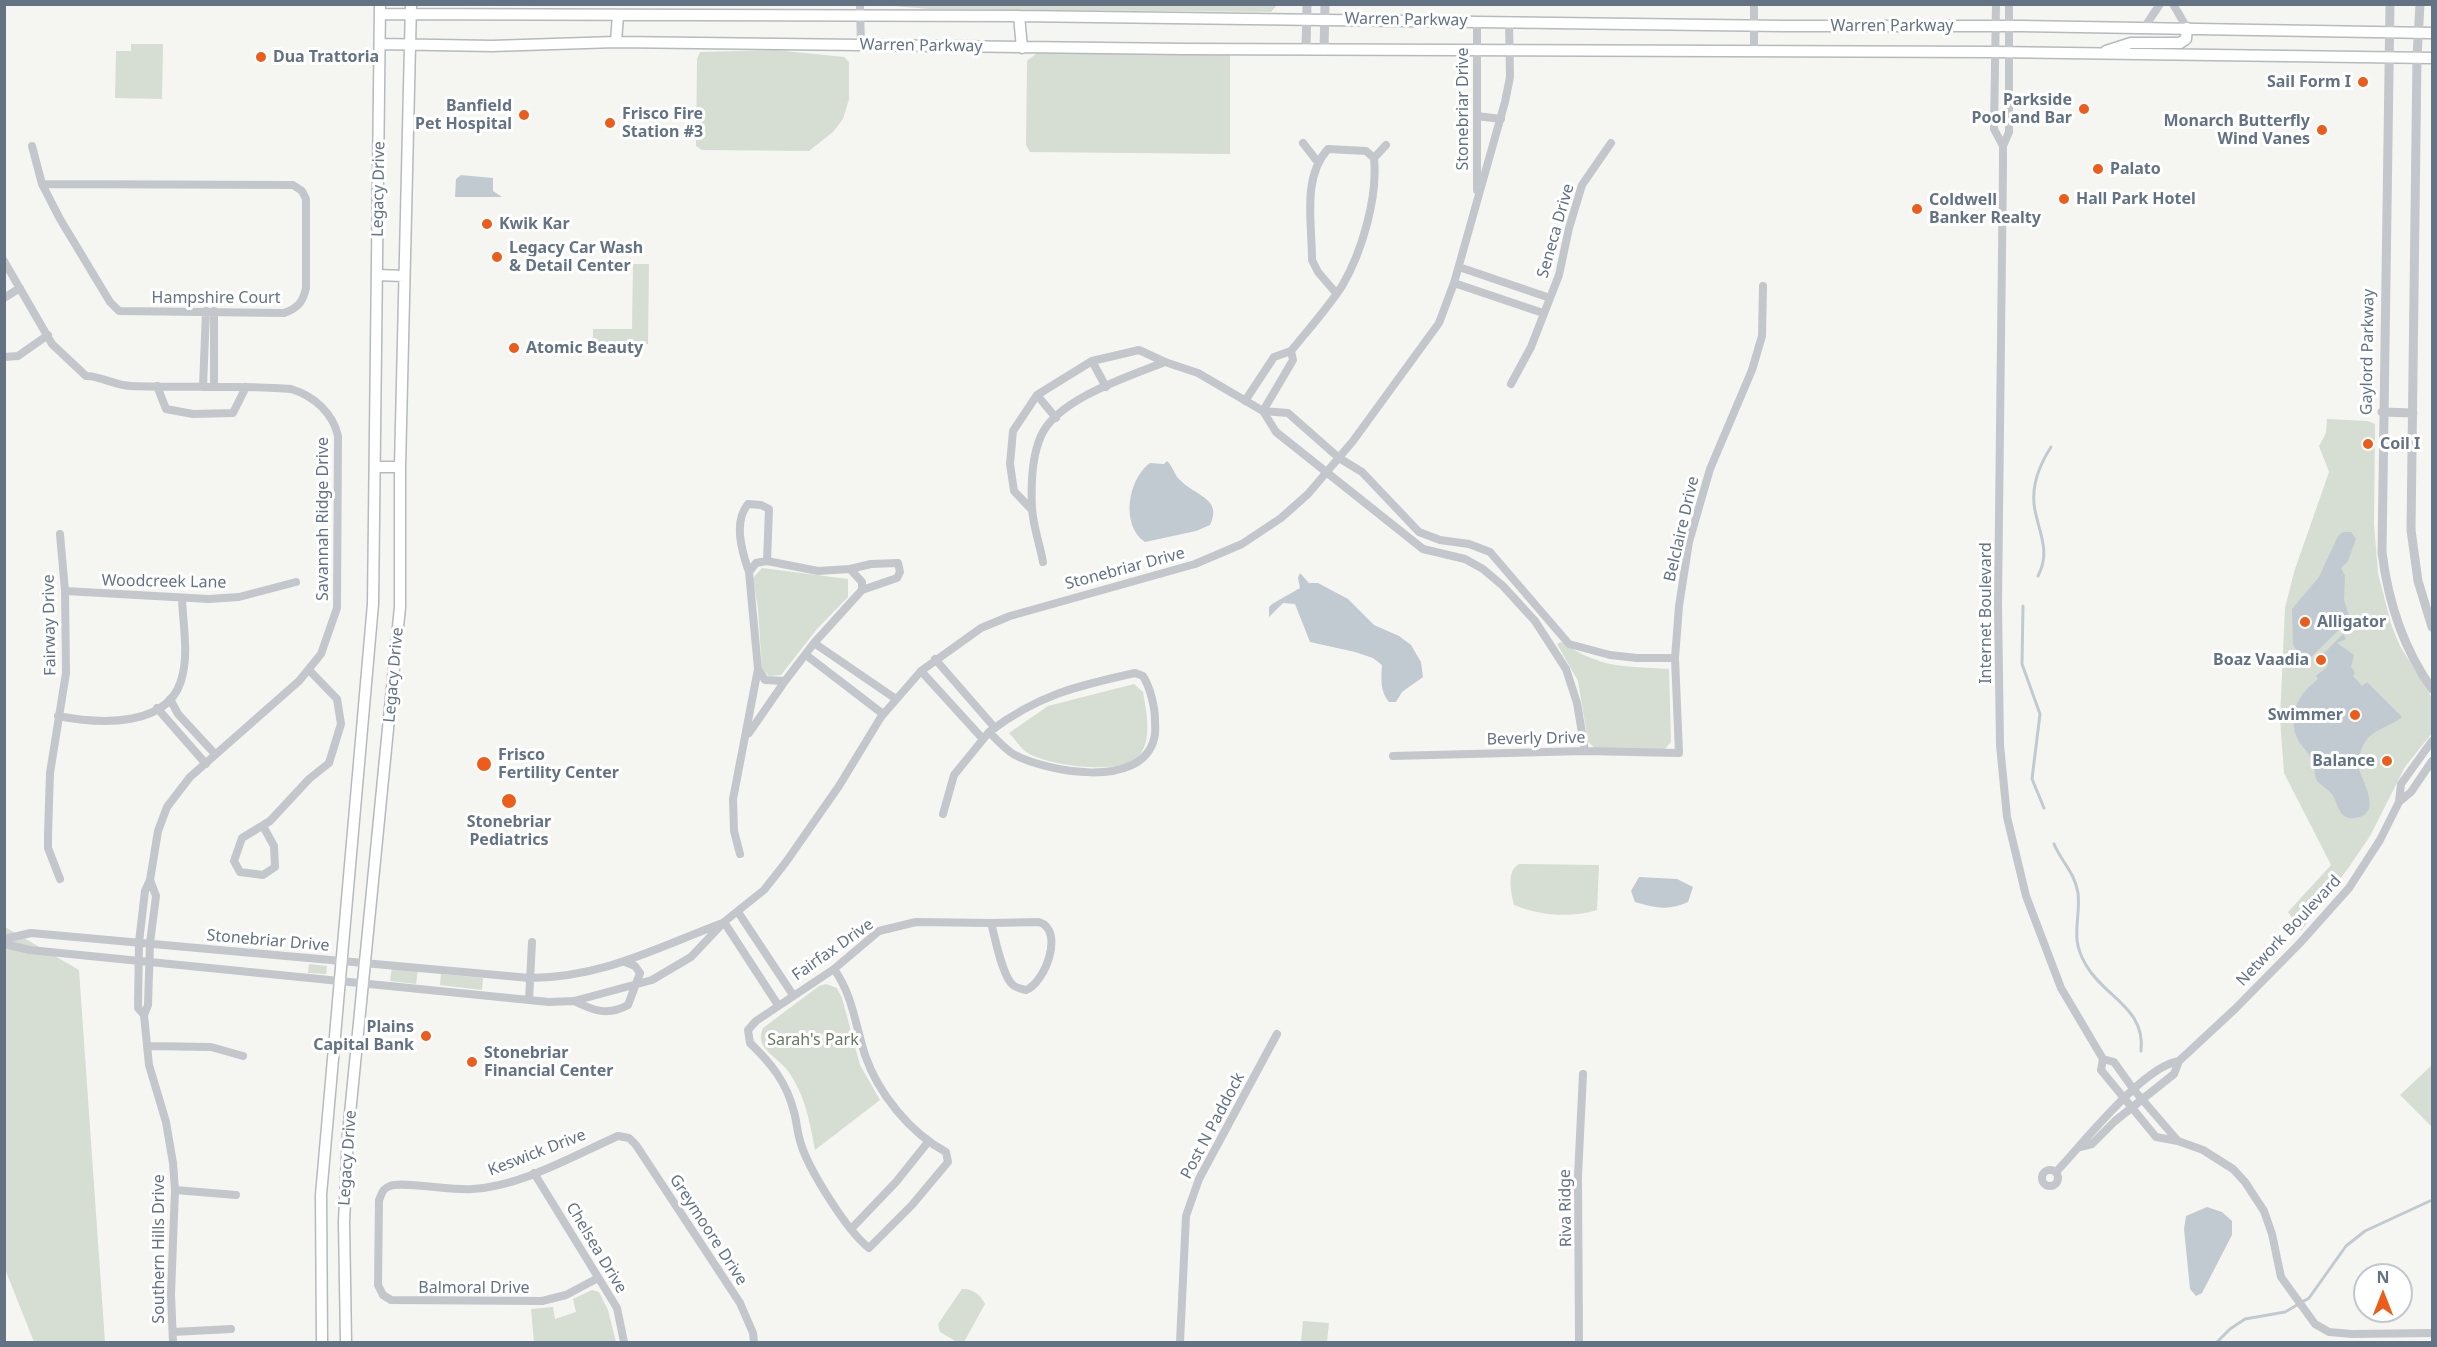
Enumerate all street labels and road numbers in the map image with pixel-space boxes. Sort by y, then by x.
street label: Warren Parkway [1344,9,1468,31]
street label: Warren Parkway [1830,16,1954,36]
street label: Warren Parkway [859,35,983,57]
street label: Stonebriar Drive [1453,47,1473,171]
street label: Legacy Drive [369,141,389,237]
street label: Seneca Drive [1533,182,1579,280]
street label: Hampshire Court [152,288,280,308]
street label: Gaylord Parkway [2357,289,2379,415]
street label: Savannah Ridge Drive [313,437,333,601]
street label: Belclaire Drive [1661,474,1703,584]
street label: Internet Boulevard [1976,542,1996,684]
street label: Stonebriar Drive [1063,544,1187,594]
street label: Woodcreek Lane [101,571,227,593]
street label: Fairway Drive [40,574,60,676]
street label: Legacy Drive [380,626,408,724]
street label: Beverly Drive [1486,729,1586,749]
street label: Network Boulevard [2233,872,2345,990]
street label: Fairfax Drive [789,915,877,985]
street label: Stonebriar Drive [206,926,330,956]
street label: Post N Paddock [1177,1070,1249,1182]
street label: Legacy Drive [335,1110,361,1206]
street label: Keswick Drive [485,1126,589,1180]
street label: Riva Ridge [1556,1169,1576,1247]
street label: Greymoore Drive [665,1171,751,1289]
street label: Southern Hills Drive [149,1174,169,1324]
street label: Chelsea Drive [561,1199,631,1297]
street label: Balmoral Drive [418,1278,530,1298]

